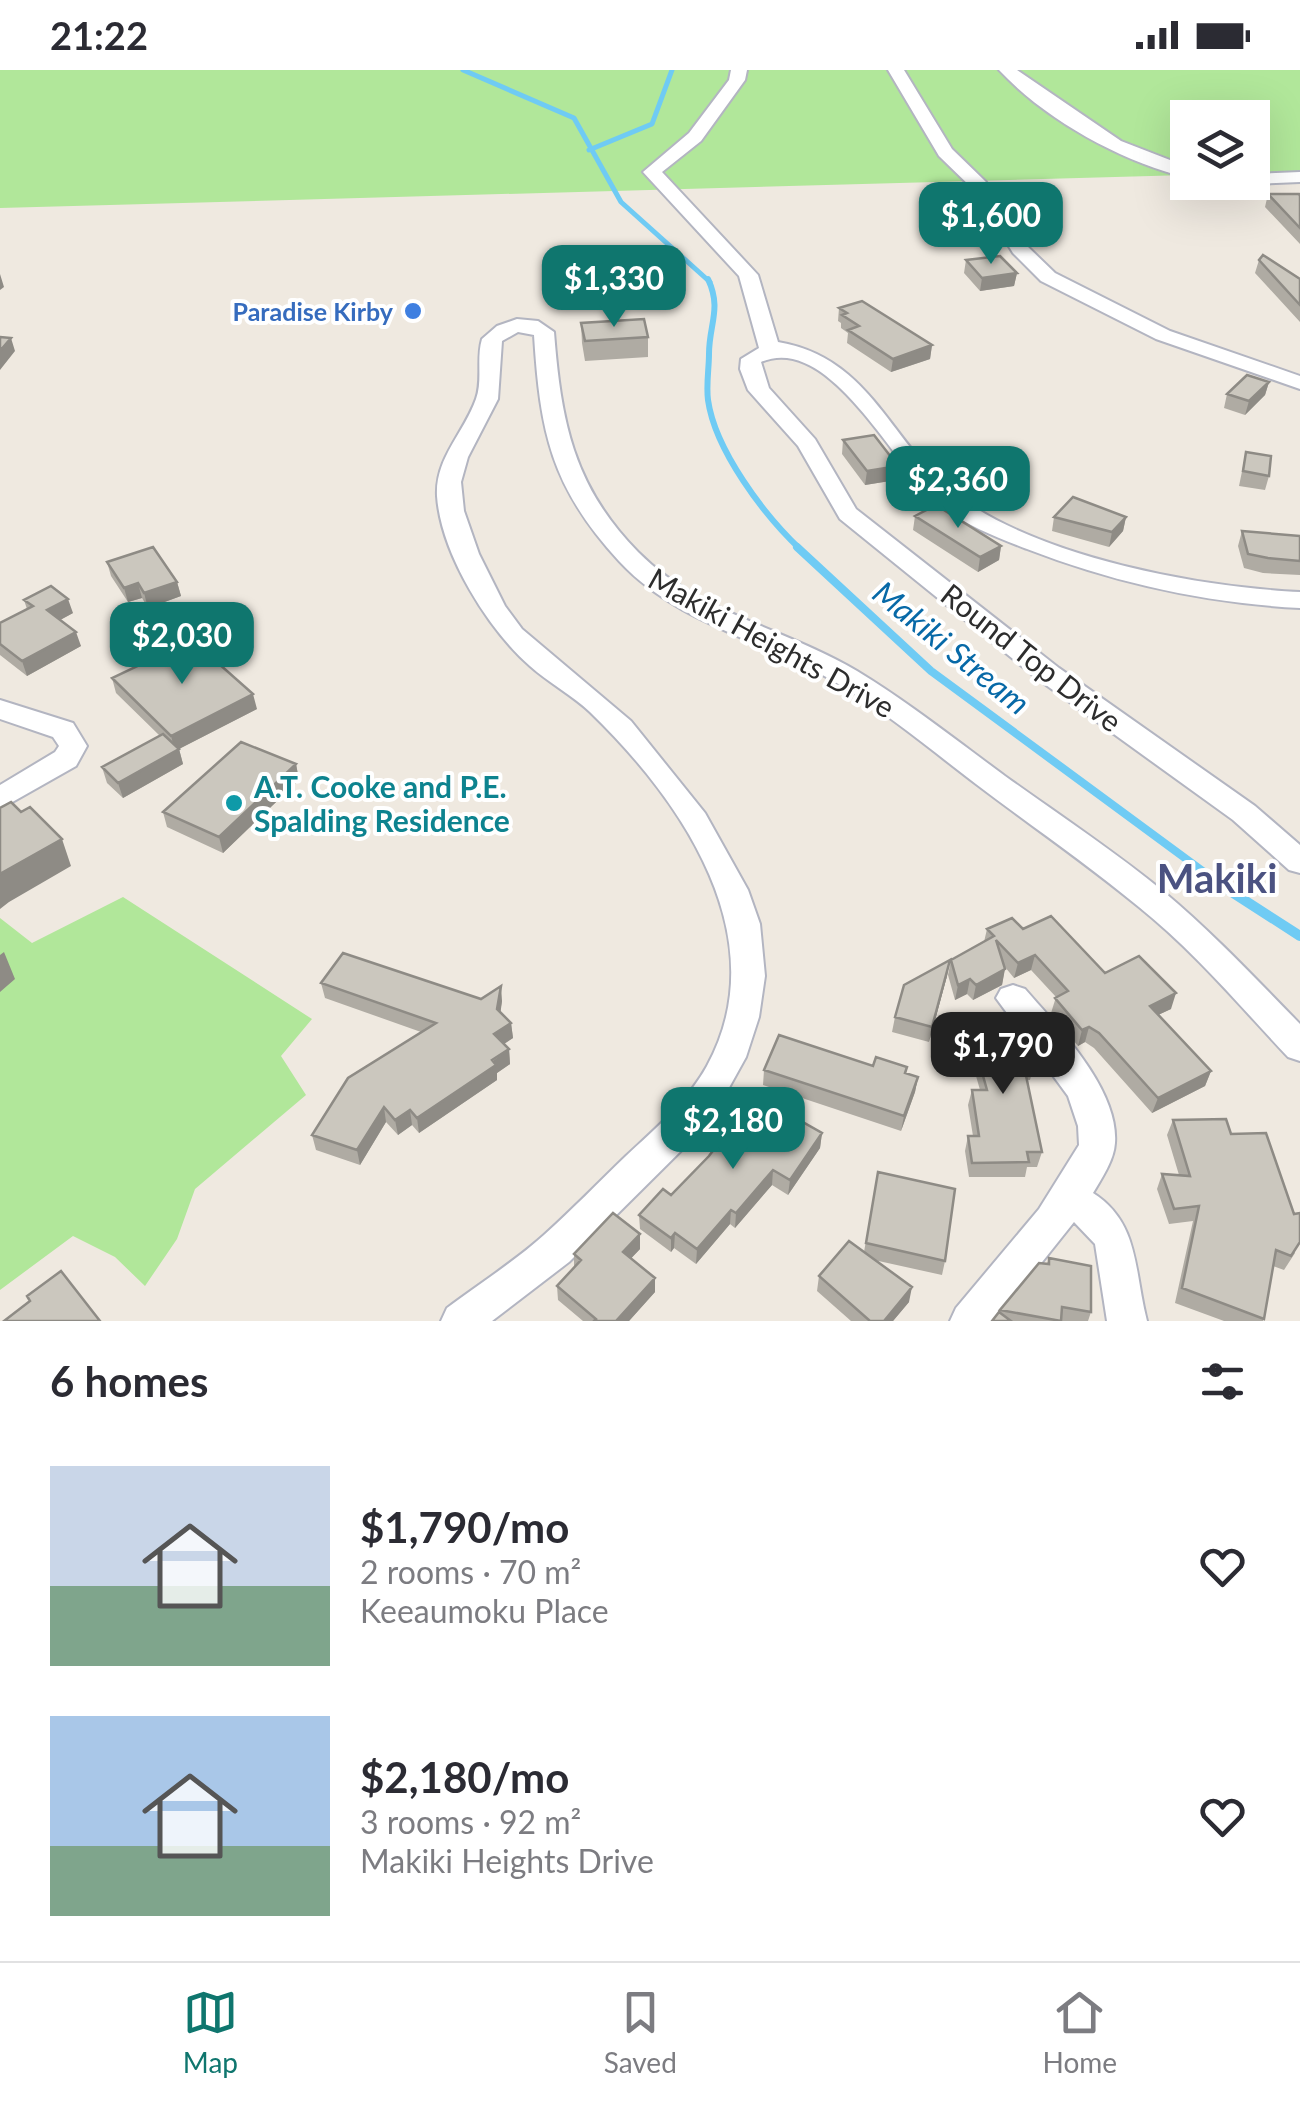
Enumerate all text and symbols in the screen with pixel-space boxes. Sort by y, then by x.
text: 21:22 [50,12,148,58]
map controls [1170,100,1270,200]
button: layers [1170,100,1270,200]
pin: $1,600 [910,182,1072,267]
text: $1,600 [941,195,1041,234]
pin: $1,330 [533,245,695,330]
text: $1,330 [564,258,664,297]
place label: Paradise Kirby [233,296,394,326]
marker: Paradise Kirby [402,300,424,322]
pin: $2,360 [877,446,1039,531]
text: $2,360 [908,459,1008,498]
street label: Makiki Heights Drive [643,559,901,725]
water label: Makiki Stream [866,572,1038,722]
street label: Round Top Drive [935,575,1129,739]
pin: $2,030 [101,602,263,687]
text: $2,030 [132,615,232,654]
place label: A.T. Cooke and P.E. Spalding Residence [253,768,510,838]
marker: A.T. Cooke and P.E. Spalding Residence [223,792,245,814]
district label: Makiki [1157,854,1277,902]
pin: $1,790 [922,1012,1084,1097]
text: $1,790 [953,1025,1053,1064]
pin: $2,180 [652,1087,814,1172]
text: $2,180 [683,1100,783,1139]
icon: filters [1195,1354,1250,1409]
text: 6 homes [50,1356,208,1406]
text: $1,790/mo [360,1502,569,1552]
icon: home [130,1506,250,1626]
icon: heart [1195,1539,1250,1594]
text: 2 rooms · 70 m² [360,1552,581,1591]
text: Keeaumoku Place [360,1591,609,1630]
text: $2,180/mo [360,1752,569,1802]
icon: home [130,1756,250,1876]
icon: heart [1195,1789,1250,1844]
text: 3 rooms · 92 m² [360,1802,581,1841]
text: Makiki Heights Drive [360,1841,654,1880]
tab: Map [183,1985,238,2079]
tab: Saved [604,1985,677,2079]
tab: Home [1043,1985,1117,2079]

